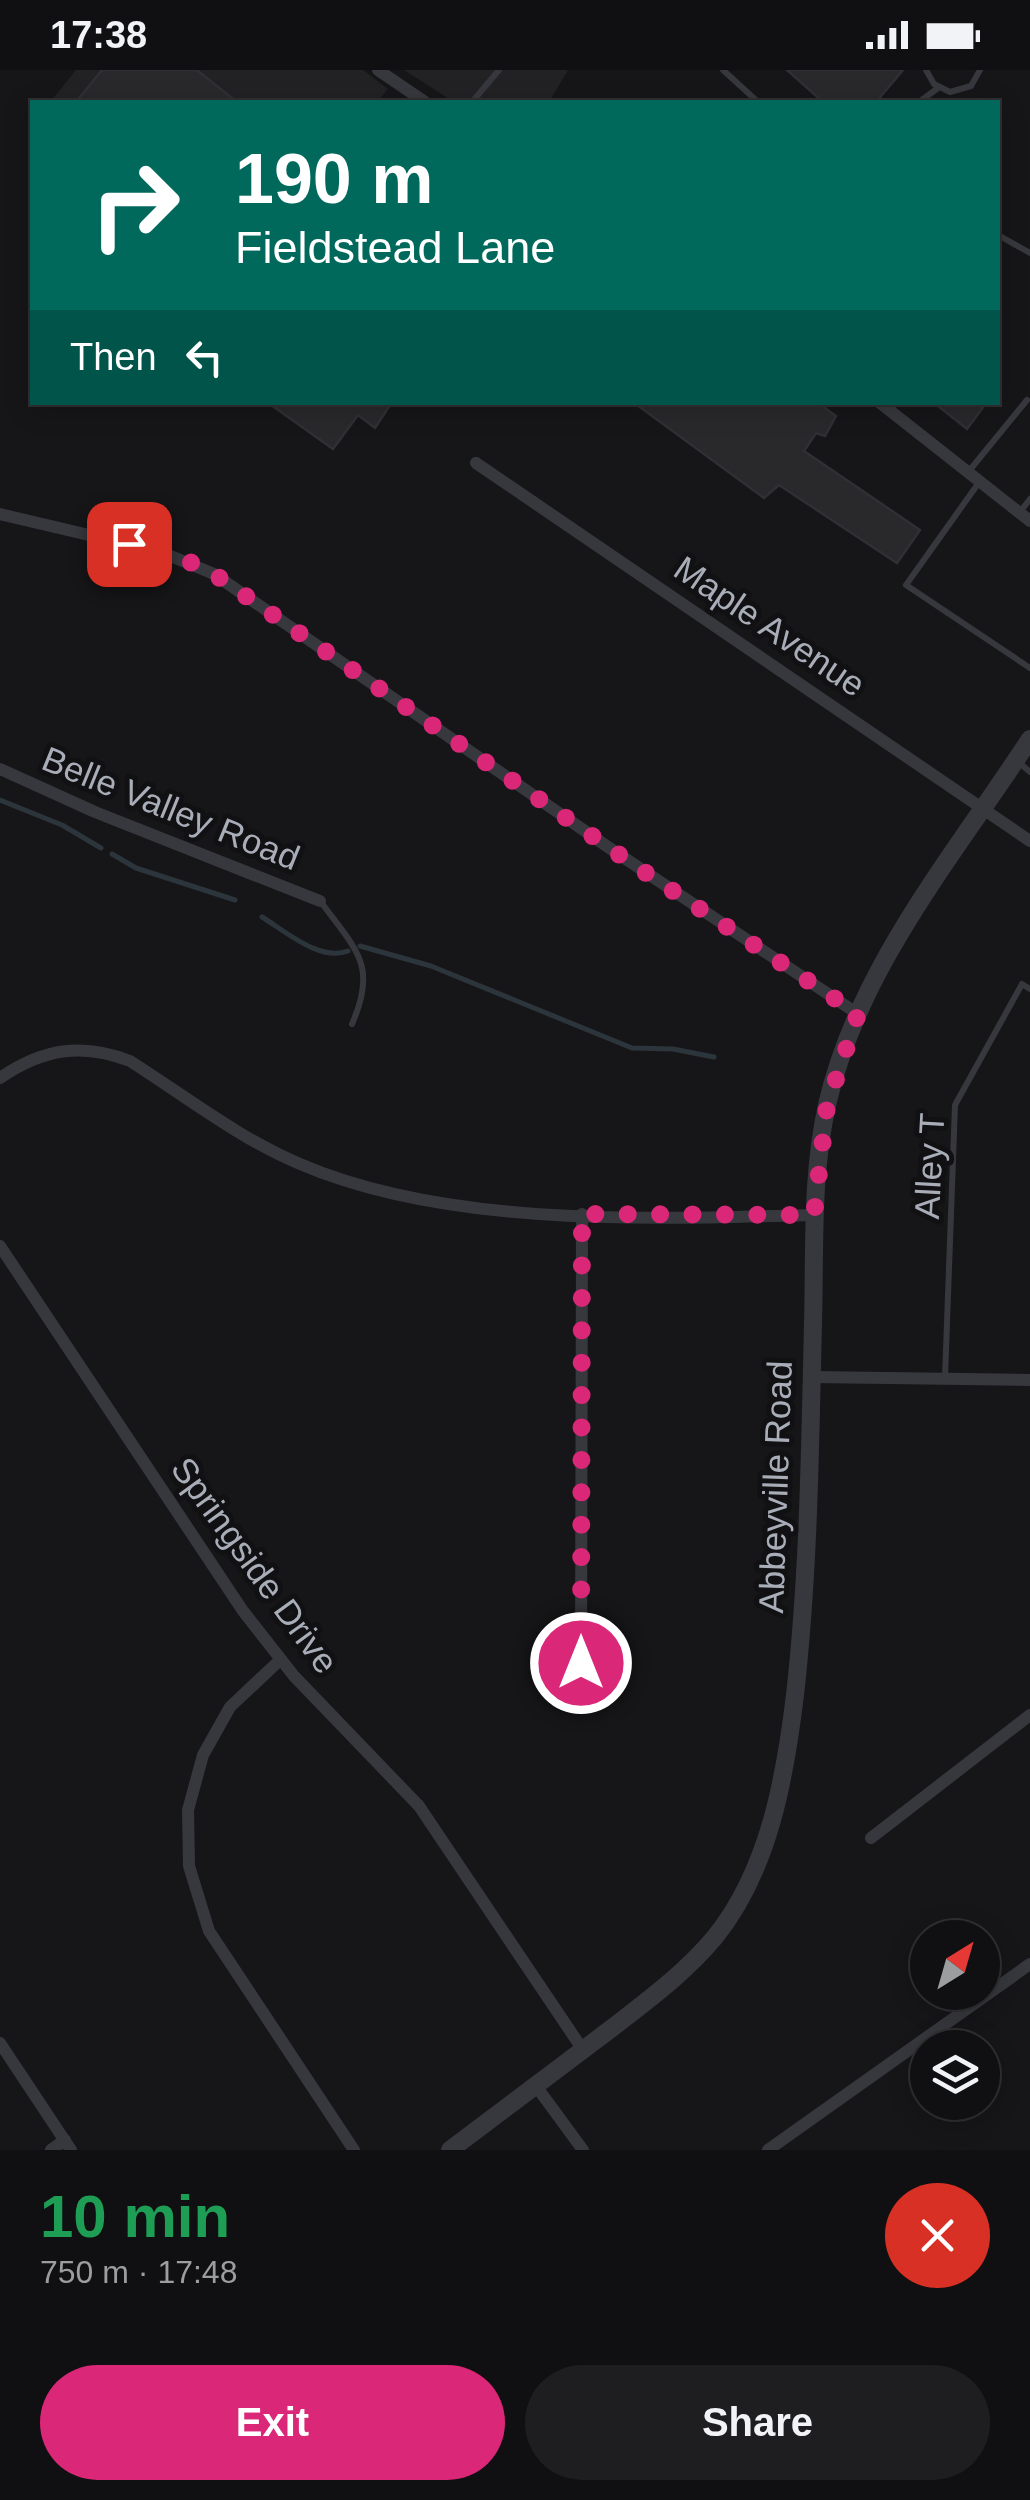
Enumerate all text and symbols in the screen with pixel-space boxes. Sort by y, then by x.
text: 17:38 [50,14,147,56]
icon: right [70,140,200,270]
text: 190 m [235,140,433,218]
text: Fieldstead Lane [235,222,555,273]
icon: left [177,330,232,385]
text: Then [70,336,157,378]
pin [87,502,172,587]
icon: arrive [102,517,157,572]
street label: Maple Avenue [667,548,873,704]
street label: Belle Valley Road [37,739,305,877]
street label: Alley T [907,1112,951,1220]
street label: Abbeyville Road [751,1360,799,1614]
street label: Springside Drive [164,1450,346,1680]
position arrow [529,1611,633,1715]
north arrow [910,1920,1000,2010]
map controls [910,1920,1000,2120]
button: layers [910,2030,1000,2120]
text: 10 min [40,2183,230,2250]
button: close [885,2183,990,2288]
text: 750 m · 17:48 [40,2254,237,2290]
button: Exit [40,2365,505,2480]
button: Share [525,2365,990,2480]

